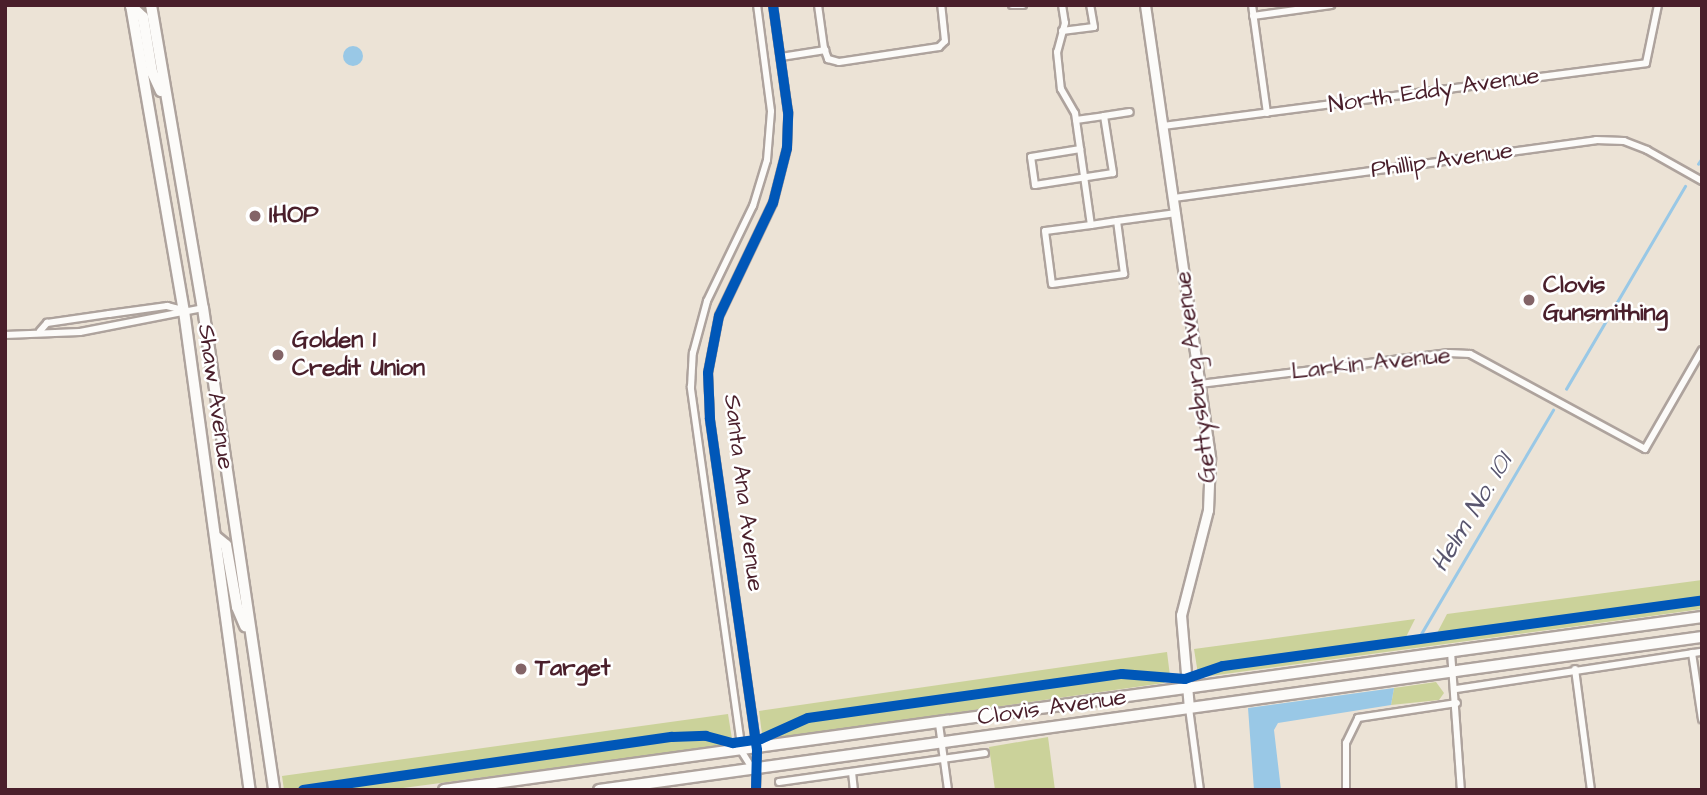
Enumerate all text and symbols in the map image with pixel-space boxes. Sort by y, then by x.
street label: North Eddy Avenue [1327,62,1541,120]
street label: Phillip Avenue [1369,137,1515,185]
place label: IHOP [269,202,319,230]
marker: IHOP [247,208,263,224]
street label: Gettysburg Avenue [1169,269,1223,485]
place label: Clovis Gunsmithing [1543,272,1668,328]
marker: Clovis Gunsmithing [1521,292,1537,308]
street label: Shaw Avenue [191,322,239,472]
place label: Golden 1 Credit Union [292,327,425,383]
street label: Larkin Avenue [1290,341,1452,387]
marker: Golden 1 Credit Union [270,347,286,363]
street label: Santa Ana Avenue [717,393,769,593]
water label: Helm No. 101 [1424,448,1520,578]
place label: Target [535,655,610,683]
marker: Target [513,661,529,677]
street label: Clovis Avenue [976,683,1128,733]

